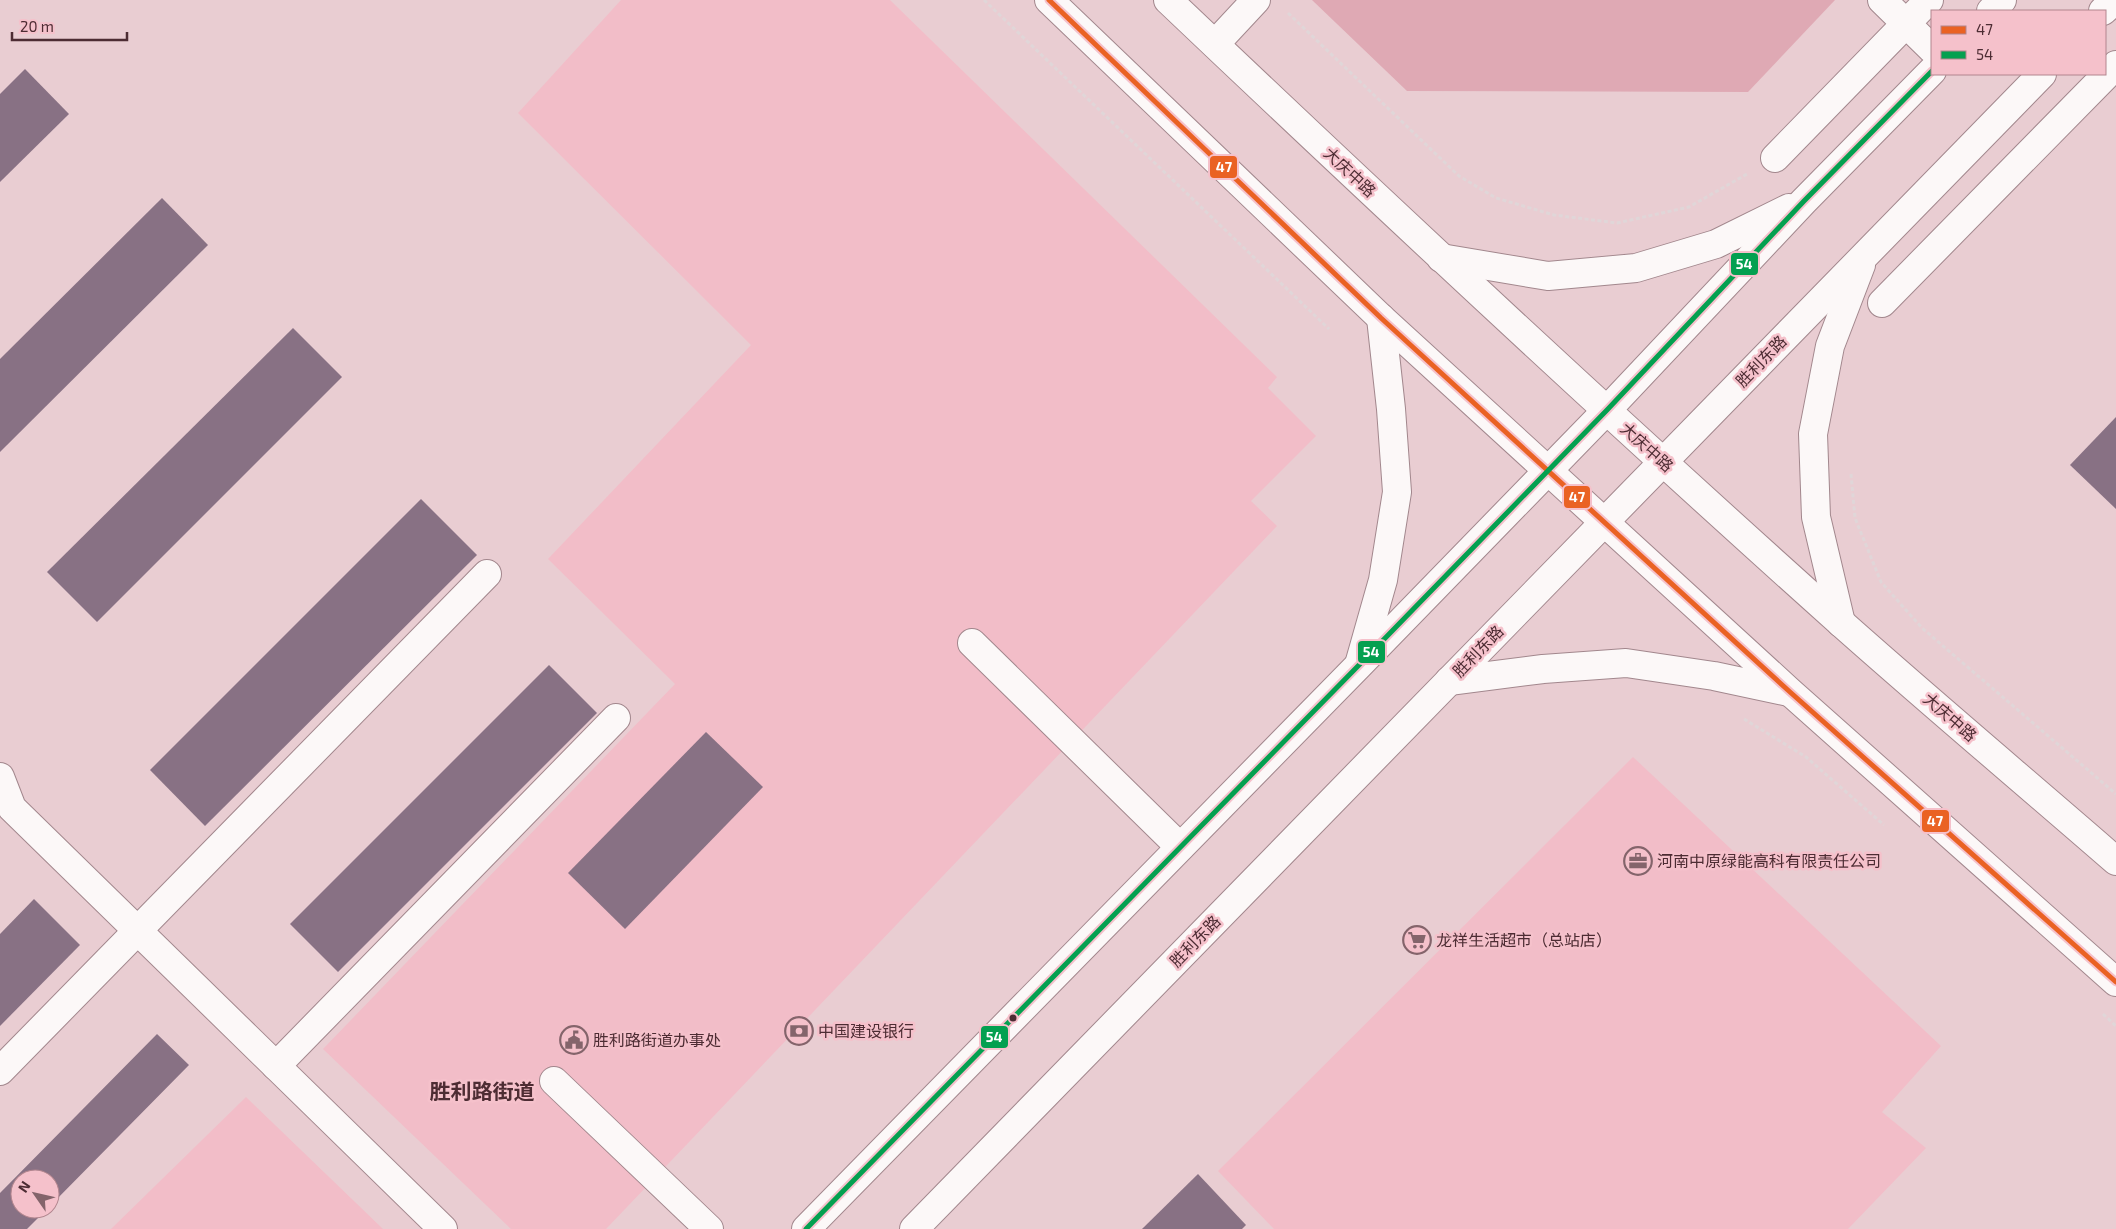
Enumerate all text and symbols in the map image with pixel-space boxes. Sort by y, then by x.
scale bar [12,10,128,42]
legend [1931,10,2106,75]
text: 20 m [20,17,54,35]
text: 47 [1976,20,1993,38]
text: 54 [1976,45,1993,63]
street label: 大庆中路 [1320,143,1380,200]
line badge: 47 [1209,155,1238,179]
text: 47 [1216,158,1233,175]
line badge: 54 [1730,252,1759,276]
text: 54 [1736,255,1752,272]
street label: 胜利东路 [1732,331,1790,390]
street label: 大庆中路 [1617,418,1677,475]
line badge: 47 [1563,485,1591,509]
text: 47 [1569,488,1586,505]
street label: 胜利东路 [1449,621,1507,680]
line badge: 54 [1357,640,1386,664]
text: 54 [1363,643,1379,660]
street label: 大庆中路 [1920,688,1981,745]
line badge: 47 [1921,809,1950,833]
text: 47 [1927,812,1944,829]
office icon: 河南中原绿能高科有限责任公司 [1623,846,1653,876]
place label: 河南中原绿能高科有限责任公司 [1657,851,1881,870]
street label: 胜利东路 [1166,911,1224,970]
supermarket icon: 龙祥生活超市（总站店） [1402,925,1432,955]
place label: 龙祥生活超市（总站店） [1436,930,1612,949]
unlabelled marker [1008,1013,1018,1023]
bank icon: 中国建设银行 [784,1016,814,1046]
place label: 中国建设银行 [818,1021,914,1040]
public building icon: 胜利路街道办事处 [559,1025,589,1055]
line badge: 54 [980,1025,1009,1049]
text: 54 [986,1028,1002,1045]
place label: 胜利路街道办事处 [593,1030,721,1049]
district label: 胜利路街道 [430,1078,535,1103]
north arrow [10,1169,60,1219]
text: N [14,1178,34,1195]

